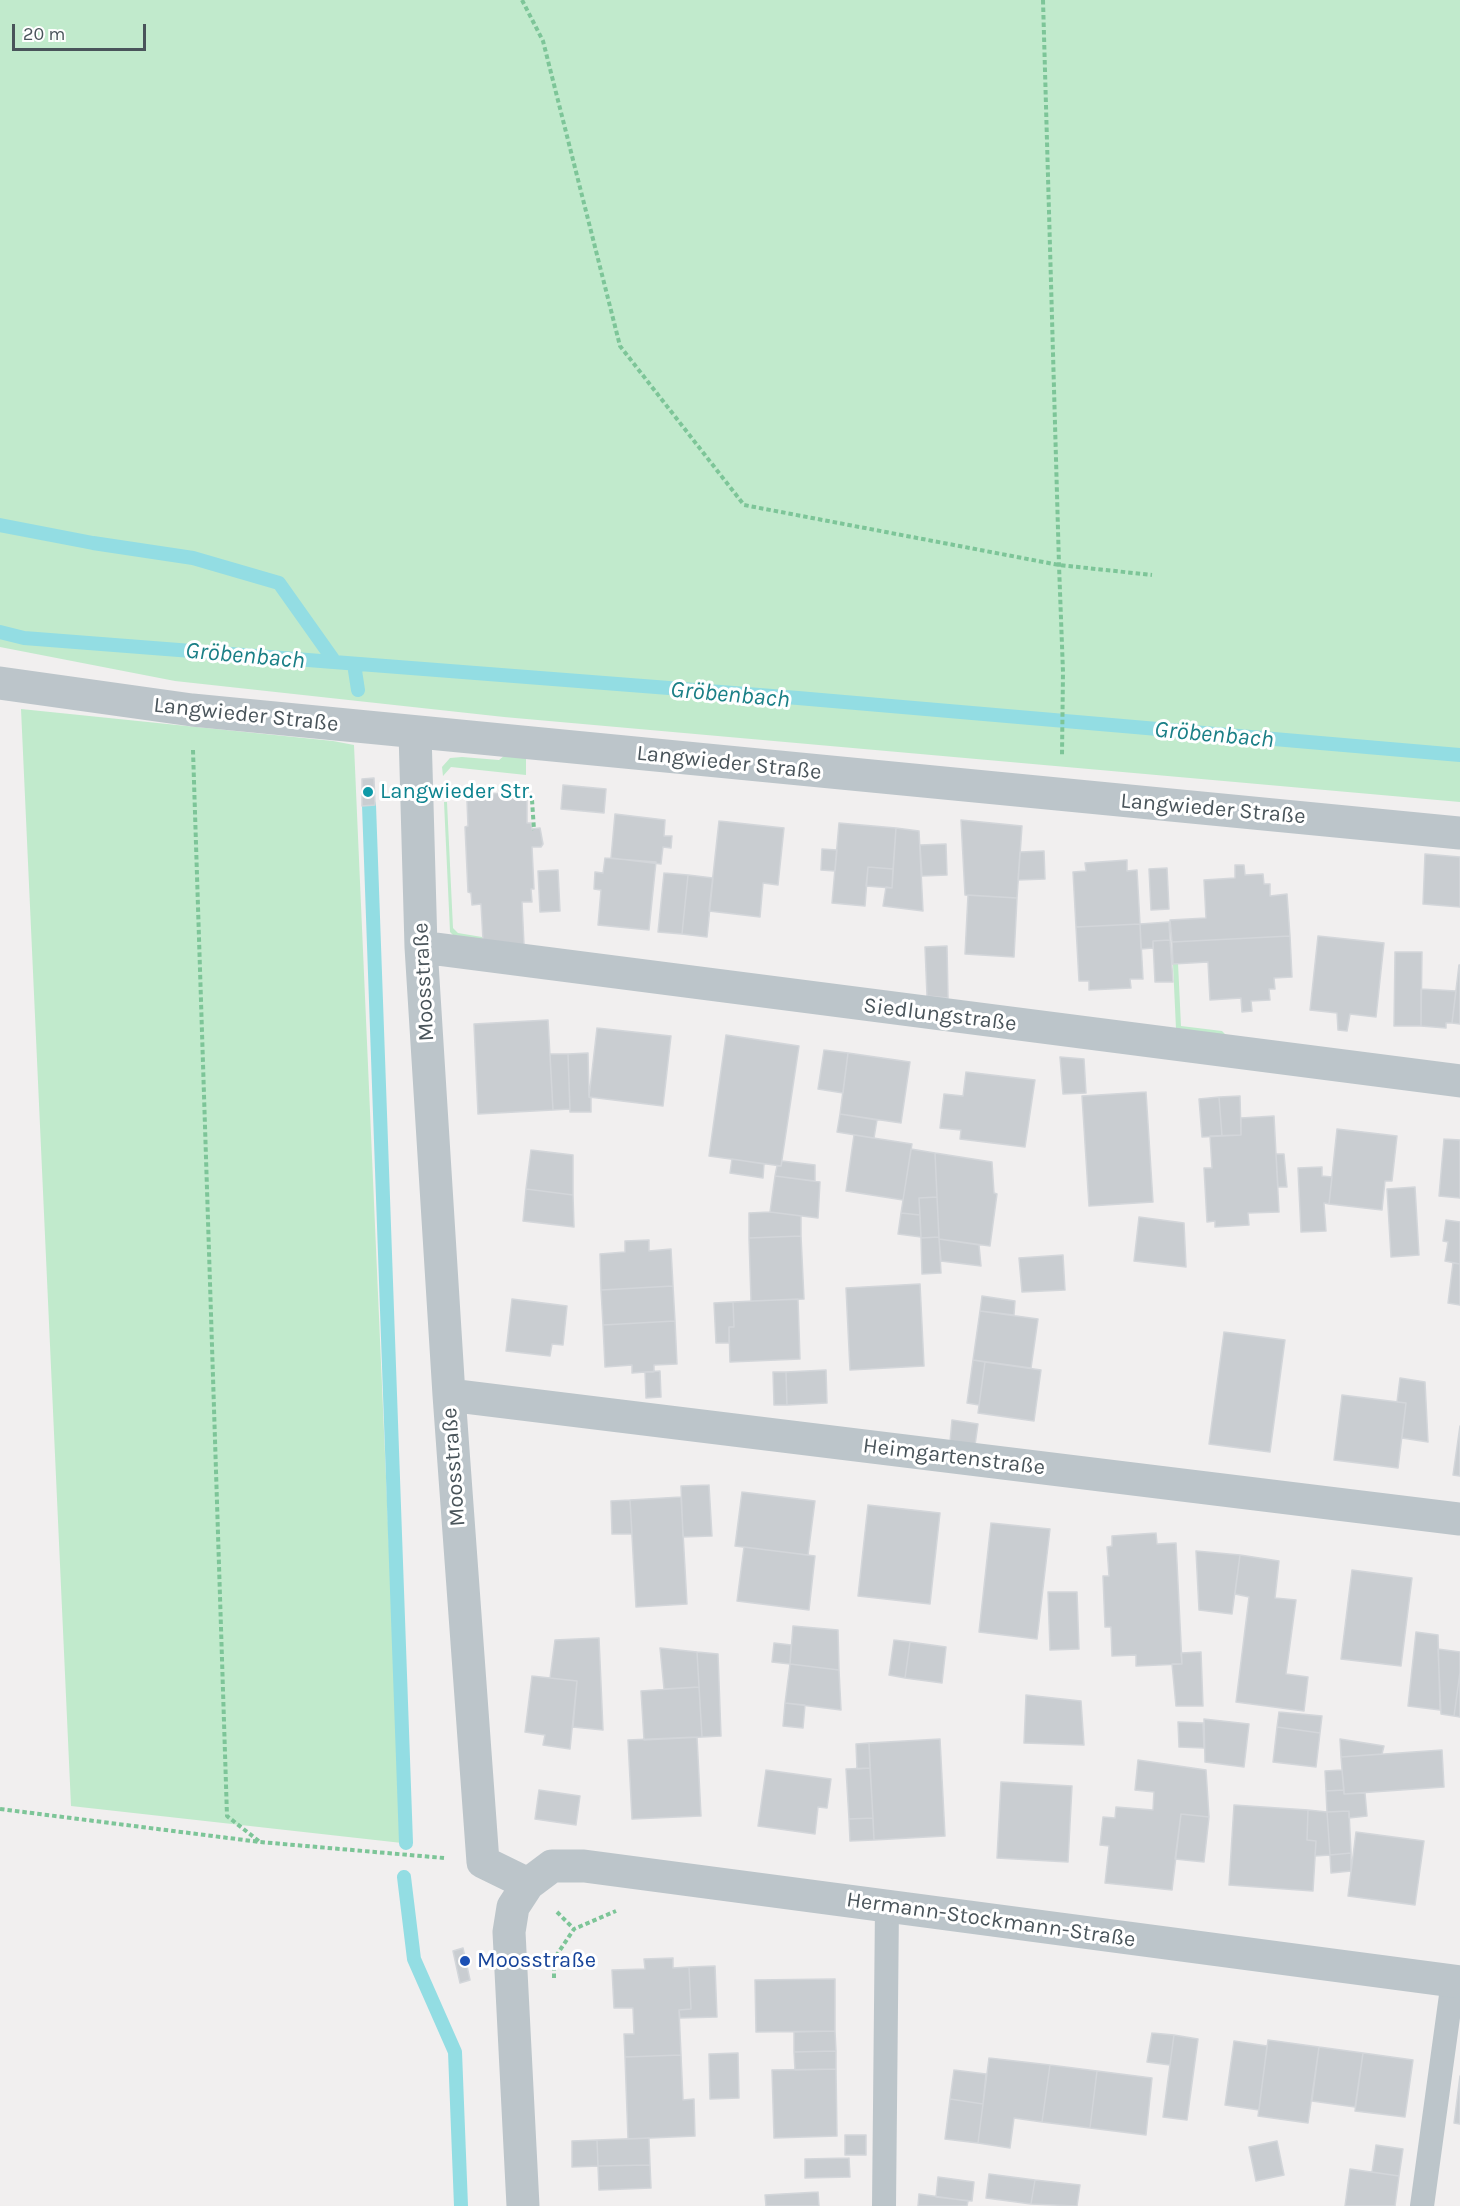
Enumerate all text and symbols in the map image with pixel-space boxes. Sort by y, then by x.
scale bar [15,12,148,50]
text: 20 m [23,23,65,45]
water label: Gröbenbach [184,636,306,676]
water label: Gröbenbach [669,675,791,715]
street label: Langwieder Straße [152,692,340,738]
water label: Gröbenbach [1153,715,1275,755]
street label: Langwieder Straße [635,740,823,786]
place label: Langwieder Str. [380,779,533,805]
marker: Langwieder Str. [361,785,375,799]
street label: Langwieder Straße [1119,788,1307,830]
street label: Moosstraße [408,922,440,1042]
street label: Siedlungstraße [862,993,1018,1037]
street label: Moosstraße [437,1407,471,1527]
street label: Heimgartenstraße [861,1433,1047,1481]
street label: Hermann-Stockmann-Straße [845,1887,1137,1953]
place label: Moosstraße [477,1948,596,1974]
marker: Moosstraße [458,1954,472,1968]

